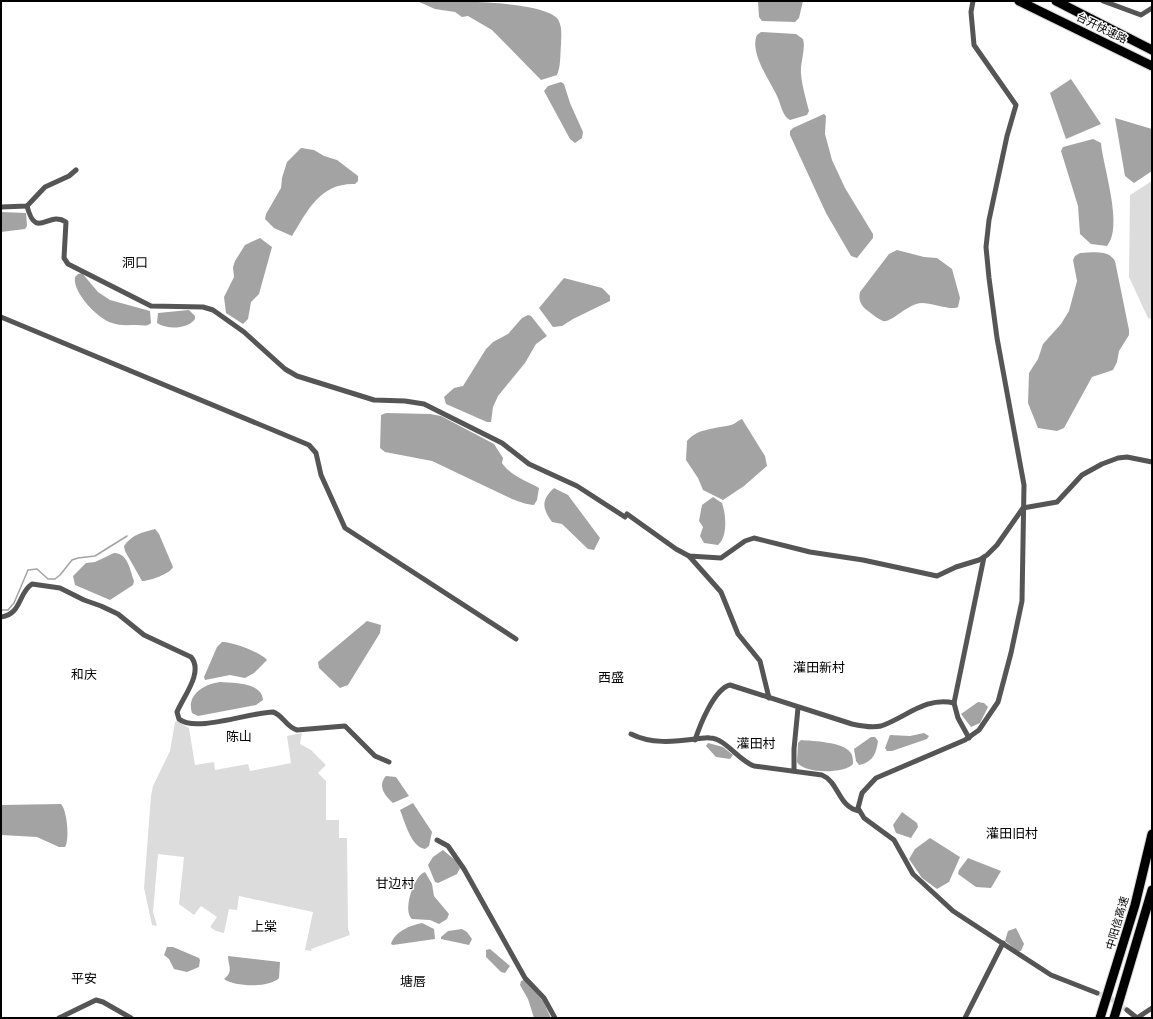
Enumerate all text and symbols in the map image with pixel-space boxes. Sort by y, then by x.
street label: 台开快速路 [1075,11,1129,45]
district label: 洞口 [122,255,148,270]
district label: 灌田新村 [793,660,845,675]
district label: 和庆 [71,667,97,682]
district label: 西盛 [598,670,624,685]
district label: 陈山 [226,729,252,744]
district label: 灌田村 [736,736,776,751]
district label: 灌田旧村 [986,826,1038,841]
district label: 甘边村 [375,876,415,891]
street label: 中阳信高速 [1104,895,1130,951]
district label: 上棠 [251,919,277,934]
district label: 平安 [71,971,97,986]
district label: 塘唇 [400,974,426,989]

